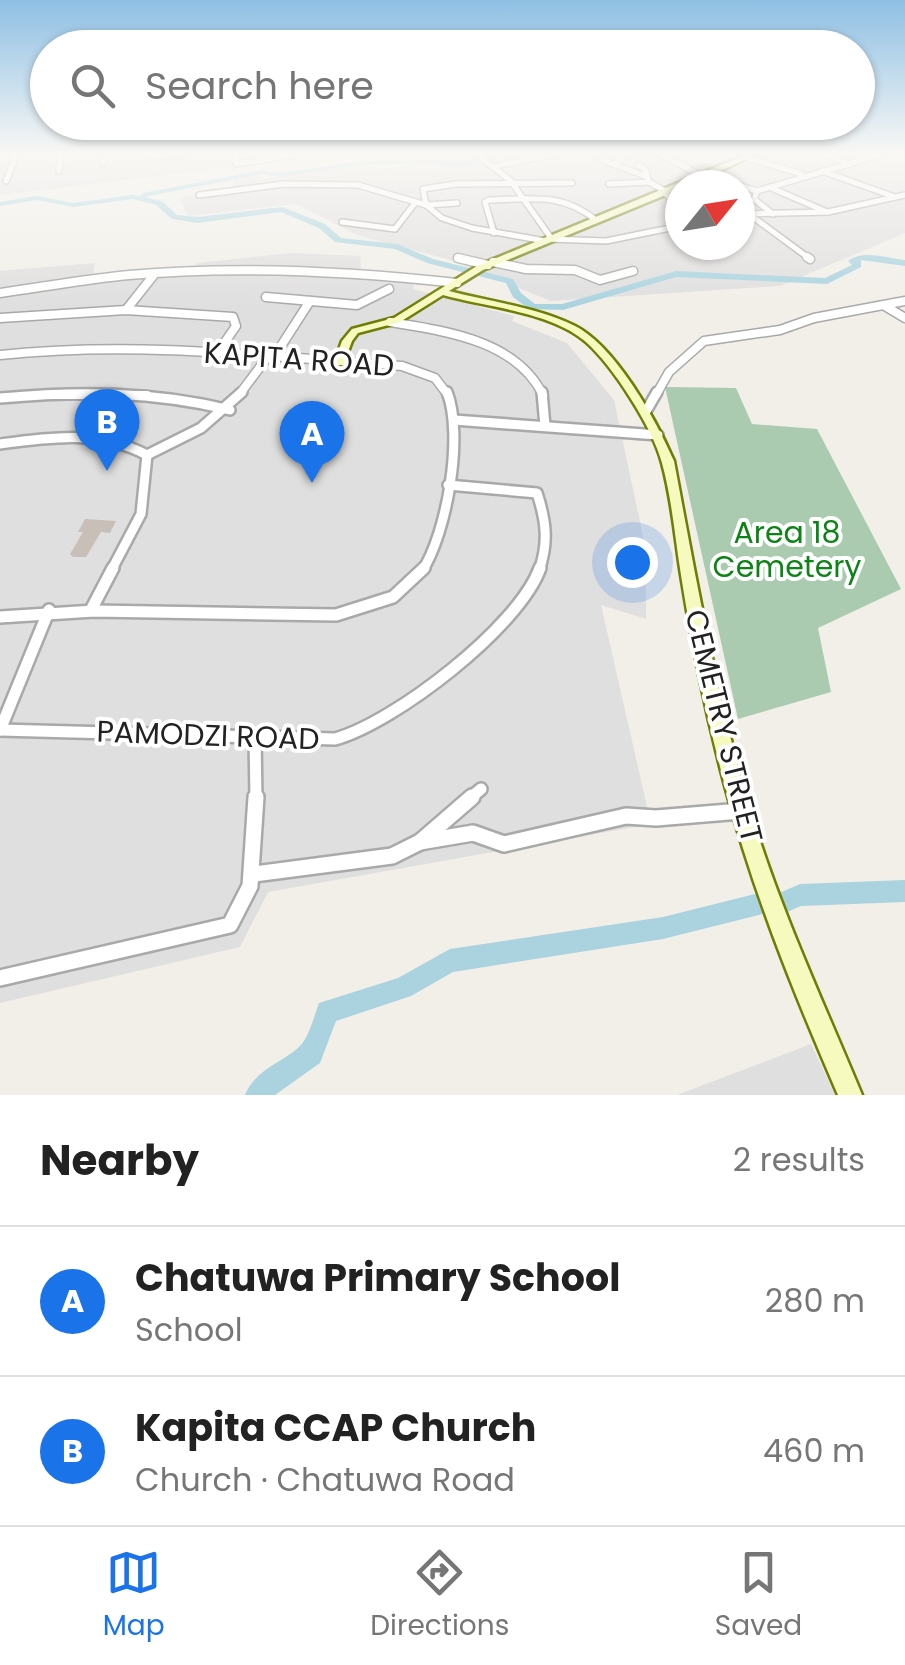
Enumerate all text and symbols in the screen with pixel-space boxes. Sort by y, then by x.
search box [30,30,875,140]
icon: search [65,58,120,113]
text: Search here [145,59,374,112]
north arrow [665,170,755,260]
street label: KAPITA ROAD [202,331,396,387]
pin: B [74,388,140,471]
pin: A [280,400,344,483]
park label: Area 18 Cemetery [713,511,862,588]
your location [607,537,658,588]
street label: CEMETRY STREET [674,605,774,847]
street label: PAMODZI ROAD [96,710,320,760]
text: Nearby [40,1131,199,1190]
text: 2 results [733,1137,865,1182]
text: Chatuwa Primary School [135,1251,620,1304]
text: A [61,1278,84,1323]
text: 280 m [765,1278,865,1323]
text: School [135,1307,243,1352]
text: Kapita CCAP Church [135,1401,536,1454]
text: B [62,1428,83,1473]
text: 460 m [763,1428,865,1473]
text: Church · Chatuwa Road [135,1457,515,1502]
tab: Map [103,1545,165,1647]
tab: Directions [370,1545,509,1647]
tab: Saved [715,1545,802,1647]

